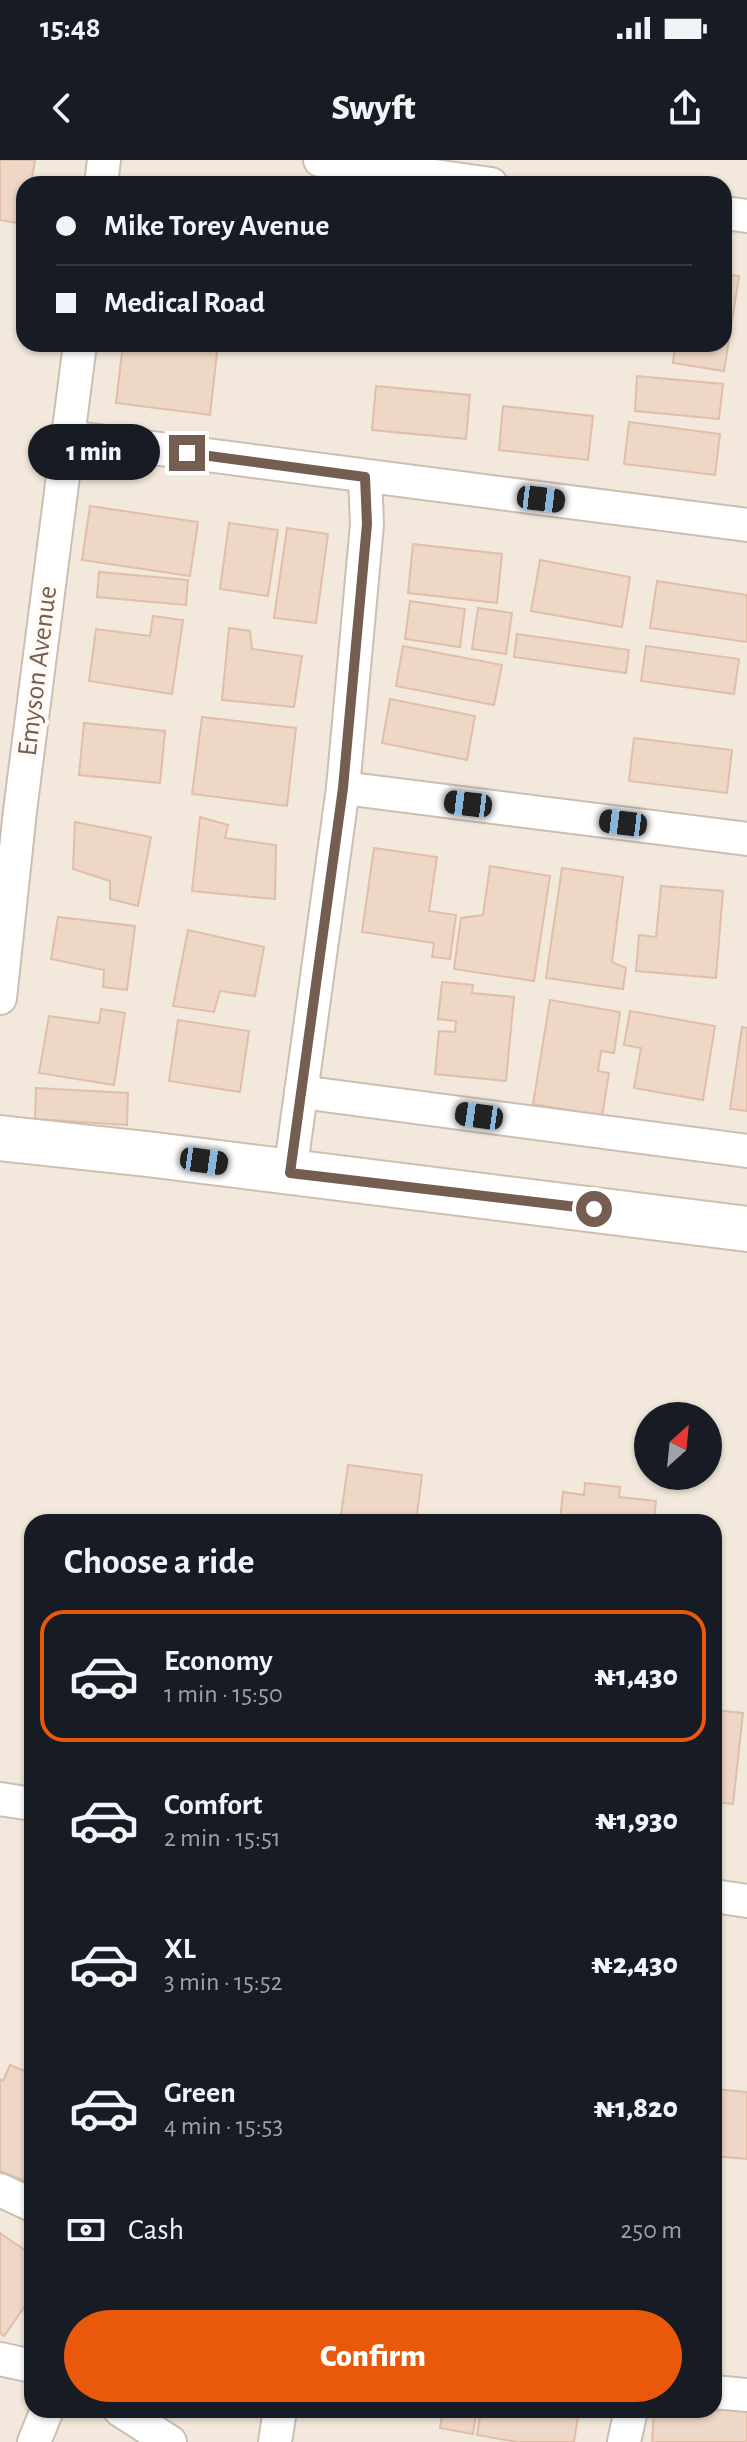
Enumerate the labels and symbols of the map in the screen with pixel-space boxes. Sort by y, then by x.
callout: 1 min [27,425,159,481]
route end [169,435,205,471]
car [516,484,566,514]
street label: Emyson Avenue [14,584,62,758]
car [443,789,493,819]
car [598,808,648,838]
car [454,1101,504,1131]
car [179,1146,229,1176]
route start [576,1191,612,1227]
north arrow [634,1402,722,1490]

